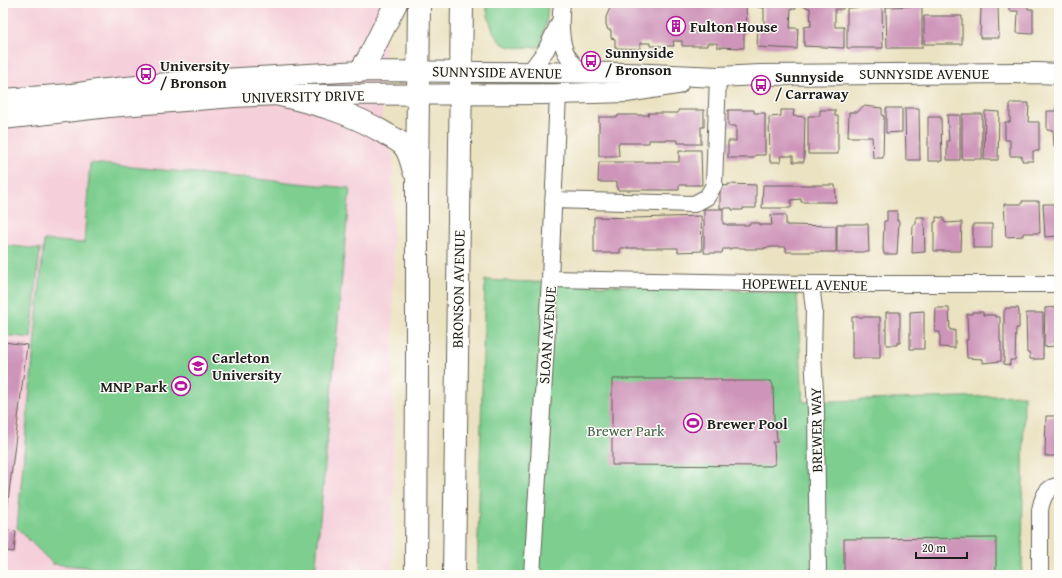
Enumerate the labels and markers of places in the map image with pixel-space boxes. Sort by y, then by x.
building icon: Fulton House [665,15,687,37]
place label: Fulton House [690,16,778,37]
place label: Sunnyside / Bronson [605,42,674,80]
bus stop icon: Sunnyside / Bronson [580,50,602,72]
place label: University / Bronson [160,55,230,93]
bus stop icon: University / Bronson [135,63,157,85]
place label: Sunnyside / Carraway [775,66,849,104]
bus stop icon: Sunnyside / Carraway [750,74,772,96]
place label: Carleton University [212,347,282,385]
school or university icon: Carleton University [187,355,209,377]
sports icon: MNP Park [170,375,192,397]
place label: MNP Park [100,376,167,397]
sports icon: Brewer Pool [682,412,704,434]
place label: Brewer Pool [707,413,788,434]

